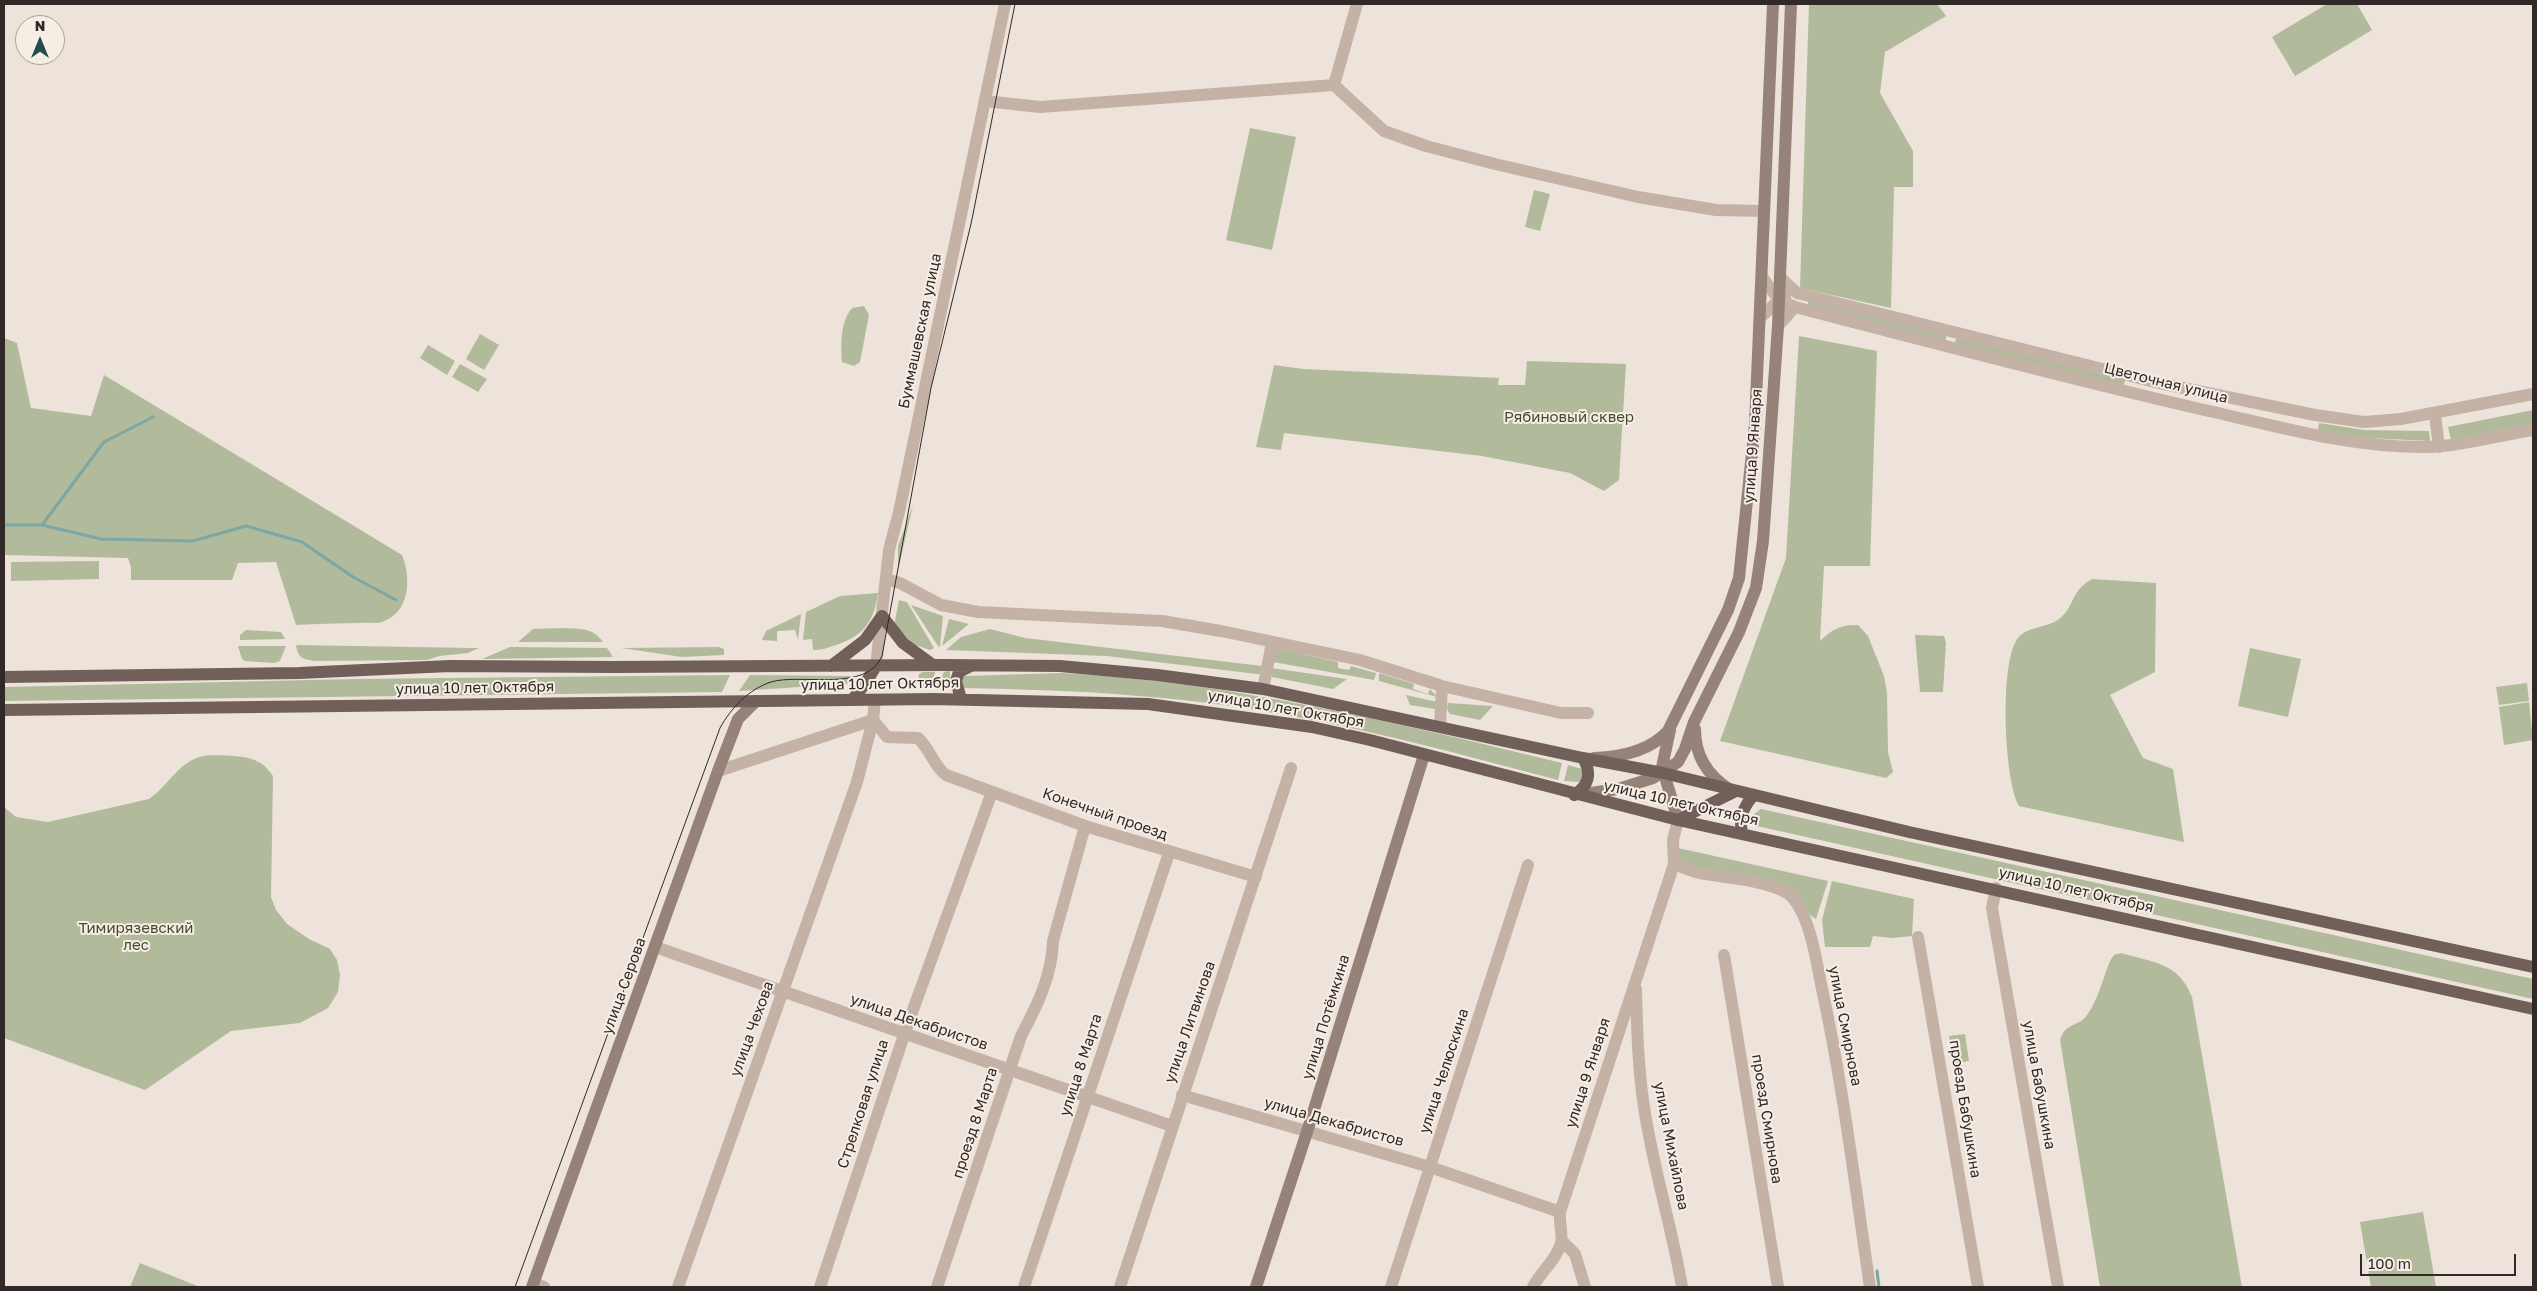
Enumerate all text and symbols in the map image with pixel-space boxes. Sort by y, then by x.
north arrow [15,15,65,65]
text: N [35,17,45,34]
street label: Буммашевская улица [895,252,945,410]
street label: Цветочная улица [2102,359,2230,407]
street label: улица 9 Января [1740,388,1766,504]
park label: Рябиновый сквер [1504,408,1634,426]
street label: улица 10 лет Октября [801,674,959,694]
street label: улица 10 лет Октября [396,678,554,698]
street label: улица 10 лет Октября [1206,686,1366,732]
street label: улица 10 лет Октября [1602,776,1760,830]
street label: Конечный проезд [1040,784,1170,844]
street label: улица 10 лет Октября [1997,863,2155,917]
park label: Тимирязевский лес [79,919,193,954]
street label: улица Серова [598,935,650,1037]
street label: улица Потёмкина [1298,952,1354,1082]
street label: улица Литвинова [1161,959,1219,1085]
street label: улица Смирнова [1825,964,1865,1088]
street label: улица Чехова [726,979,778,1079]
street label: улица Декабристов [848,990,990,1054]
street label: улица Челюскина [1415,1006,1473,1136]
street label: улица 8 Марта [1056,1012,1106,1118]
street label: улица 9 Января [1562,1016,1614,1130]
street label: улица Бабушкина [2019,1019,2059,1151]
street label: Стрелковая улица [834,1037,892,1171]
street label: проезд Бабушкина [1945,1039,1985,1179]
street label: проезд Смирнова [1748,1053,1786,1185]
street label: проезд 8 Марта [949,1065,1001,1181]
street label: улица Михайлова [1650,1080,1692,1212]
street label: улица Декабристов [1262,1093,1406,1151]
scale bar [2362,1244,2518,1276]
text: 100 m [2368,1254,2411,1272]

